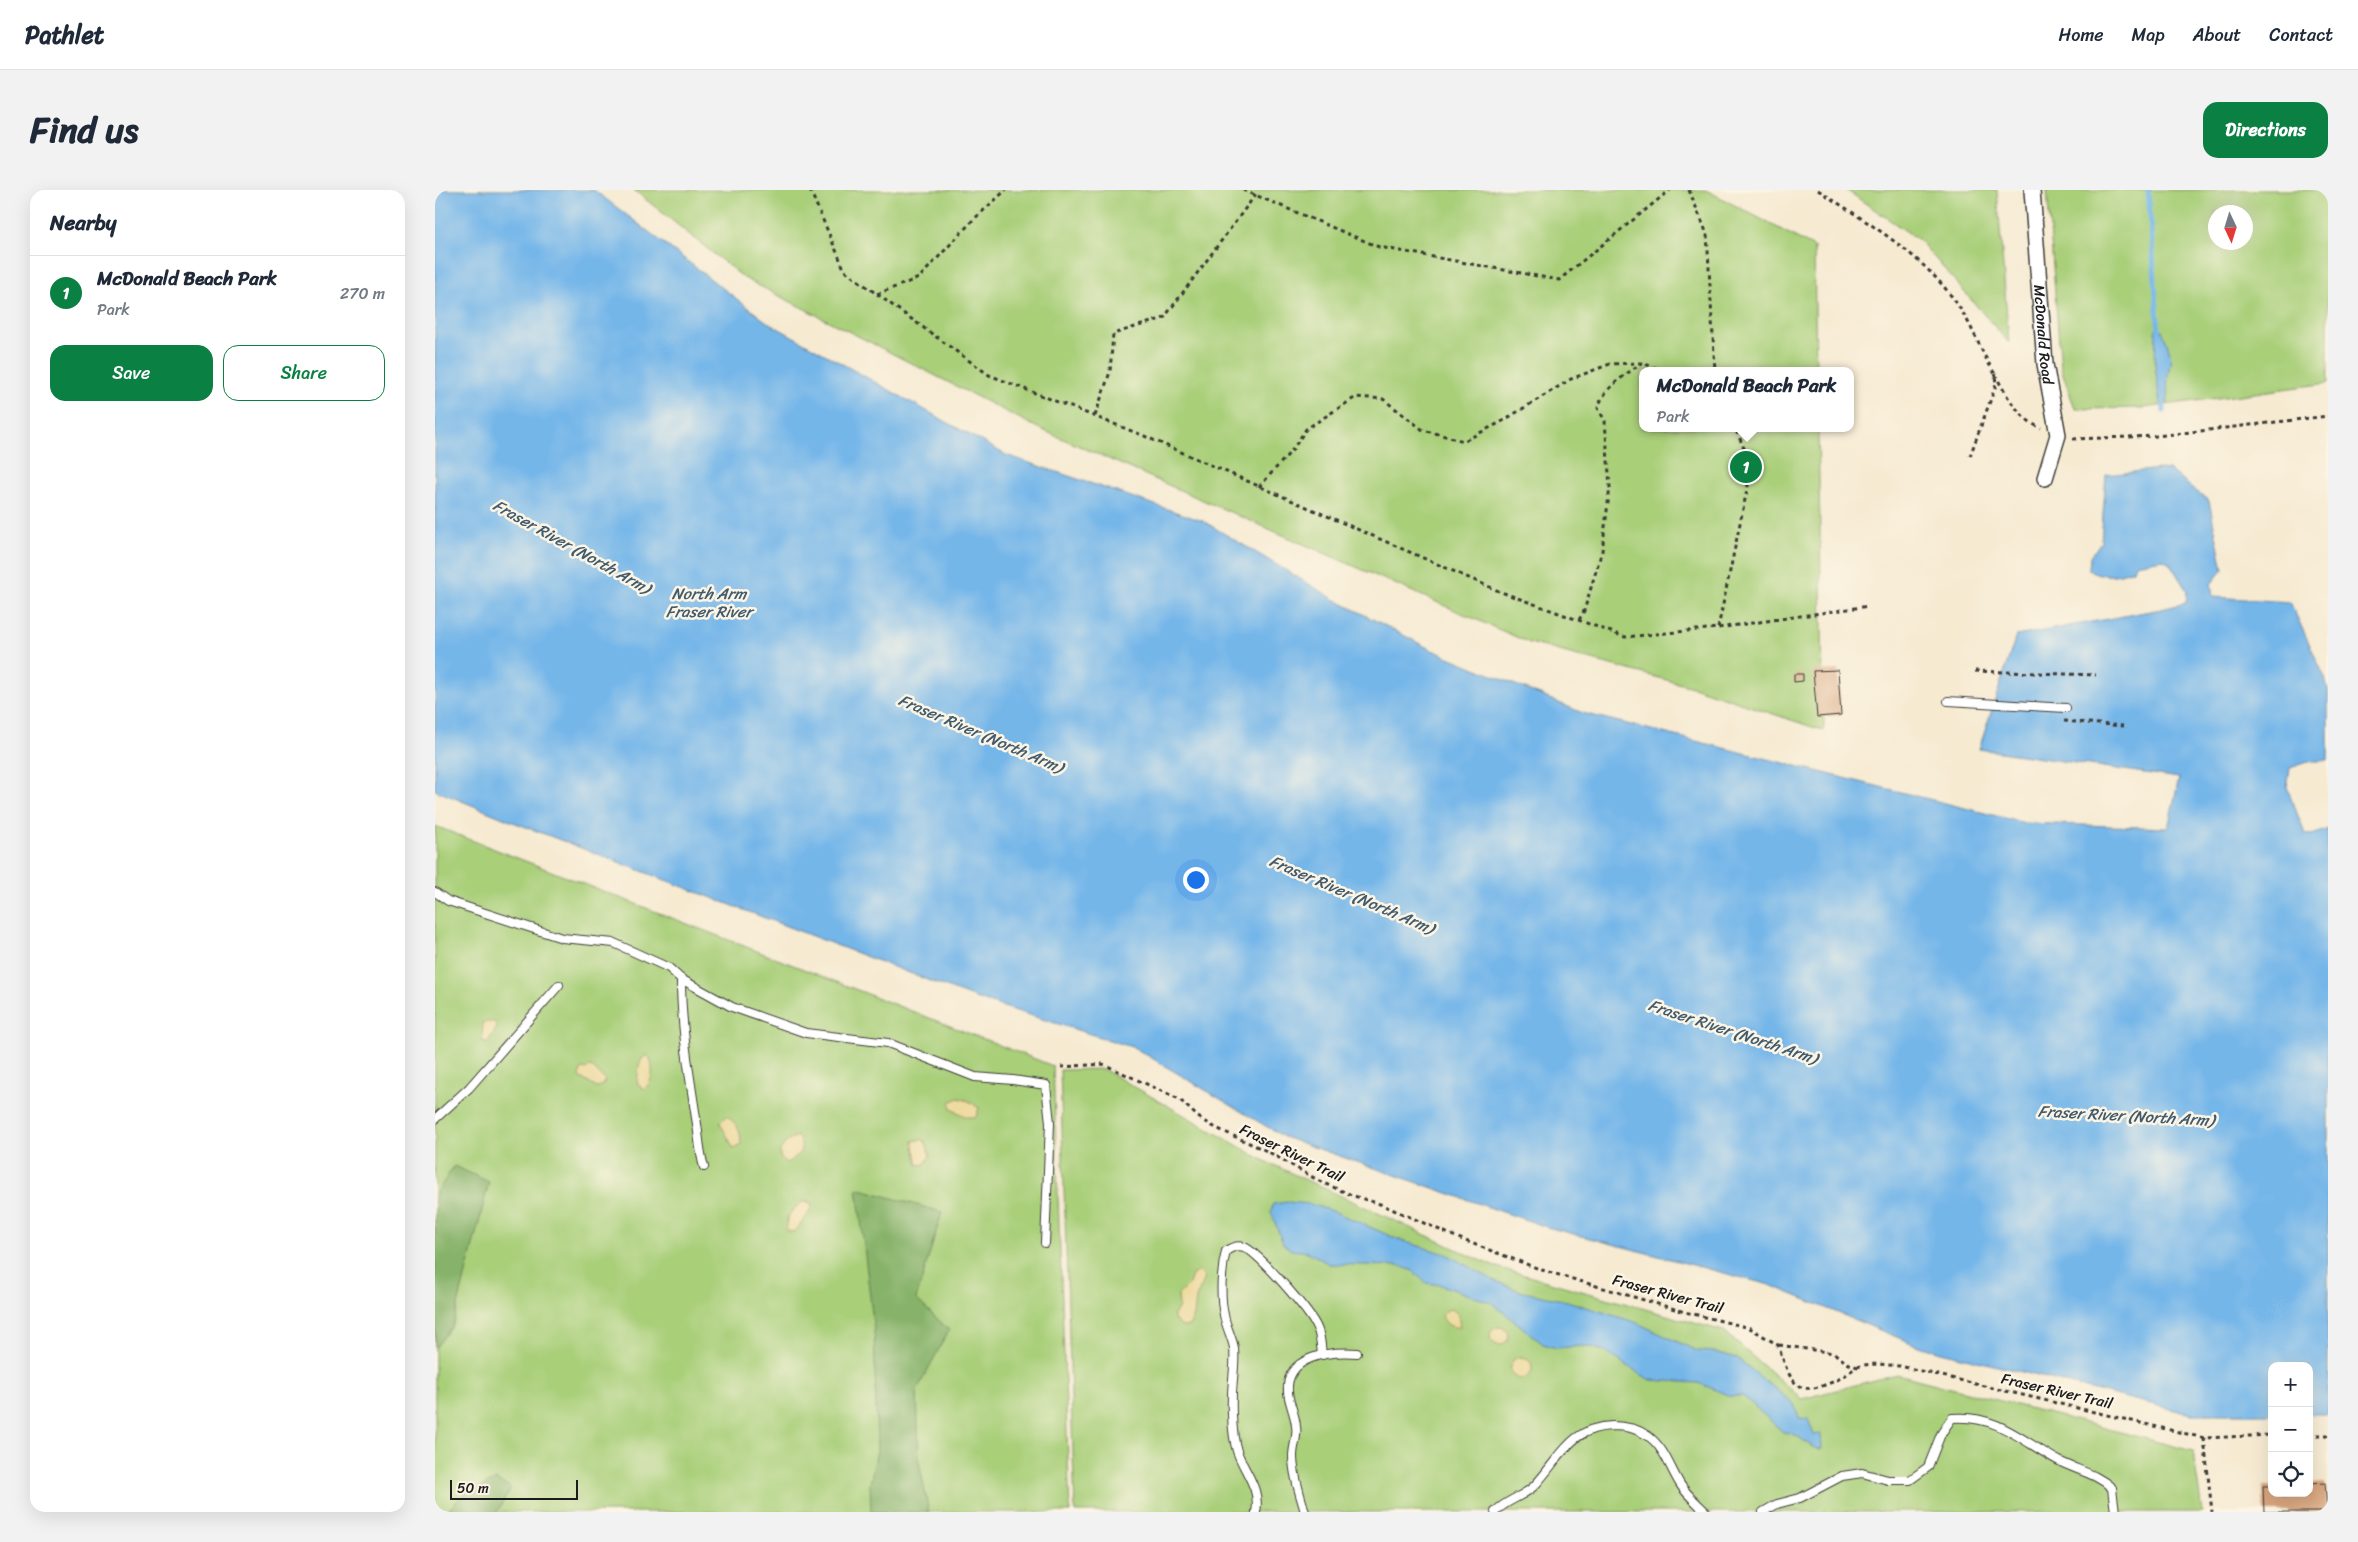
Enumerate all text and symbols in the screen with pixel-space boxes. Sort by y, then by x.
text: Pathlet [25,14,104,56]
text: Home [2059,19,2104,51]
text: Map [2132,19,2165,51]
text: About [2193,19,2241,51]
text: Contact [2269,19,2333,51]
text: Find us [30,99,138,161]
button: Directions [2203,102,2328,158]
text: Nearby [50,204,116,242]
north arrow [2208,205,2253,250]
text: McDonald Beach Park [97,262,277,295]
text: 1 [63,279,69,308]
text: 270 m [340,279,385,308]
street label: McDonald Road [2026,284,2062,388]
text: Park [97,295,130,324]
button: Save [50,345,213,401]
button: Share [223,345,385,401]
popup [1639,367,1854,432]
text: McDonald Beach Park [1657,369,1836,402]
text: Park [1657,402,1689,431]
pin: 1 [1730,448,1762,486]
water label: Fraser River (North Arm) [488,491,659,603]
water label: North Arm Fraser River [666,579,755,626]
water label: Fraser River (North Arm) [894,686,1071,783]
water label: Fraser River (North Arm) [1265,847,1442,944]
your location [1183,867,1209,893]
water label: Fraser River (North Arm) [1645,990,1824,1074]
water label: Fraser River (North Arm) [2037,1096,2218,1135]
street label: Fraser River Trail [1235,1116,1349,1190]
street label: Fraser River Trail [1610,1267,1727,1321]
map controls [2268,1362,2313,1497]
button: + [2268,1362,2313,1407]
street label: Fraser River Trail [1999,1366,2116,1417]
button: − [2268,1407,2313,1452]
button: locate [2268,1452,2313,1497]
text: 50 m [457,1476,489,1501]
scale bar [450,1477,577,1500]

